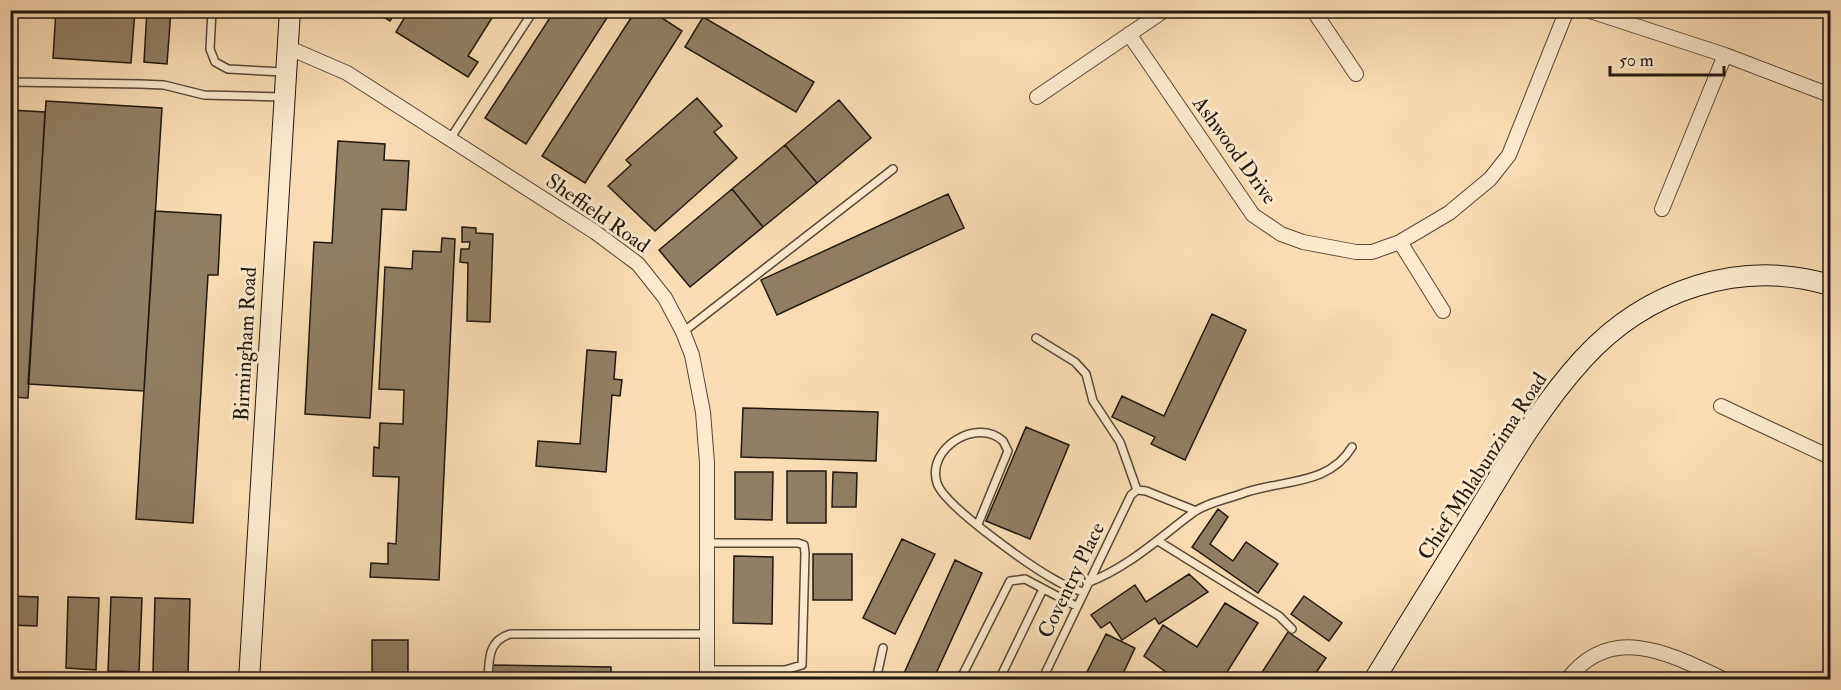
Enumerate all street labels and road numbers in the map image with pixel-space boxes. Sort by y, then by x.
street label: Ashwood Drive [1186,90,1283,210]
street label: Sheffield Road [540,168,656,260]
street label: Birmingham Road [228,266,263,422]
street label: Chief Mhlabunzima Road [1412,367,1554,565]
street label: Coventry Place [1032,518,1111,643]

